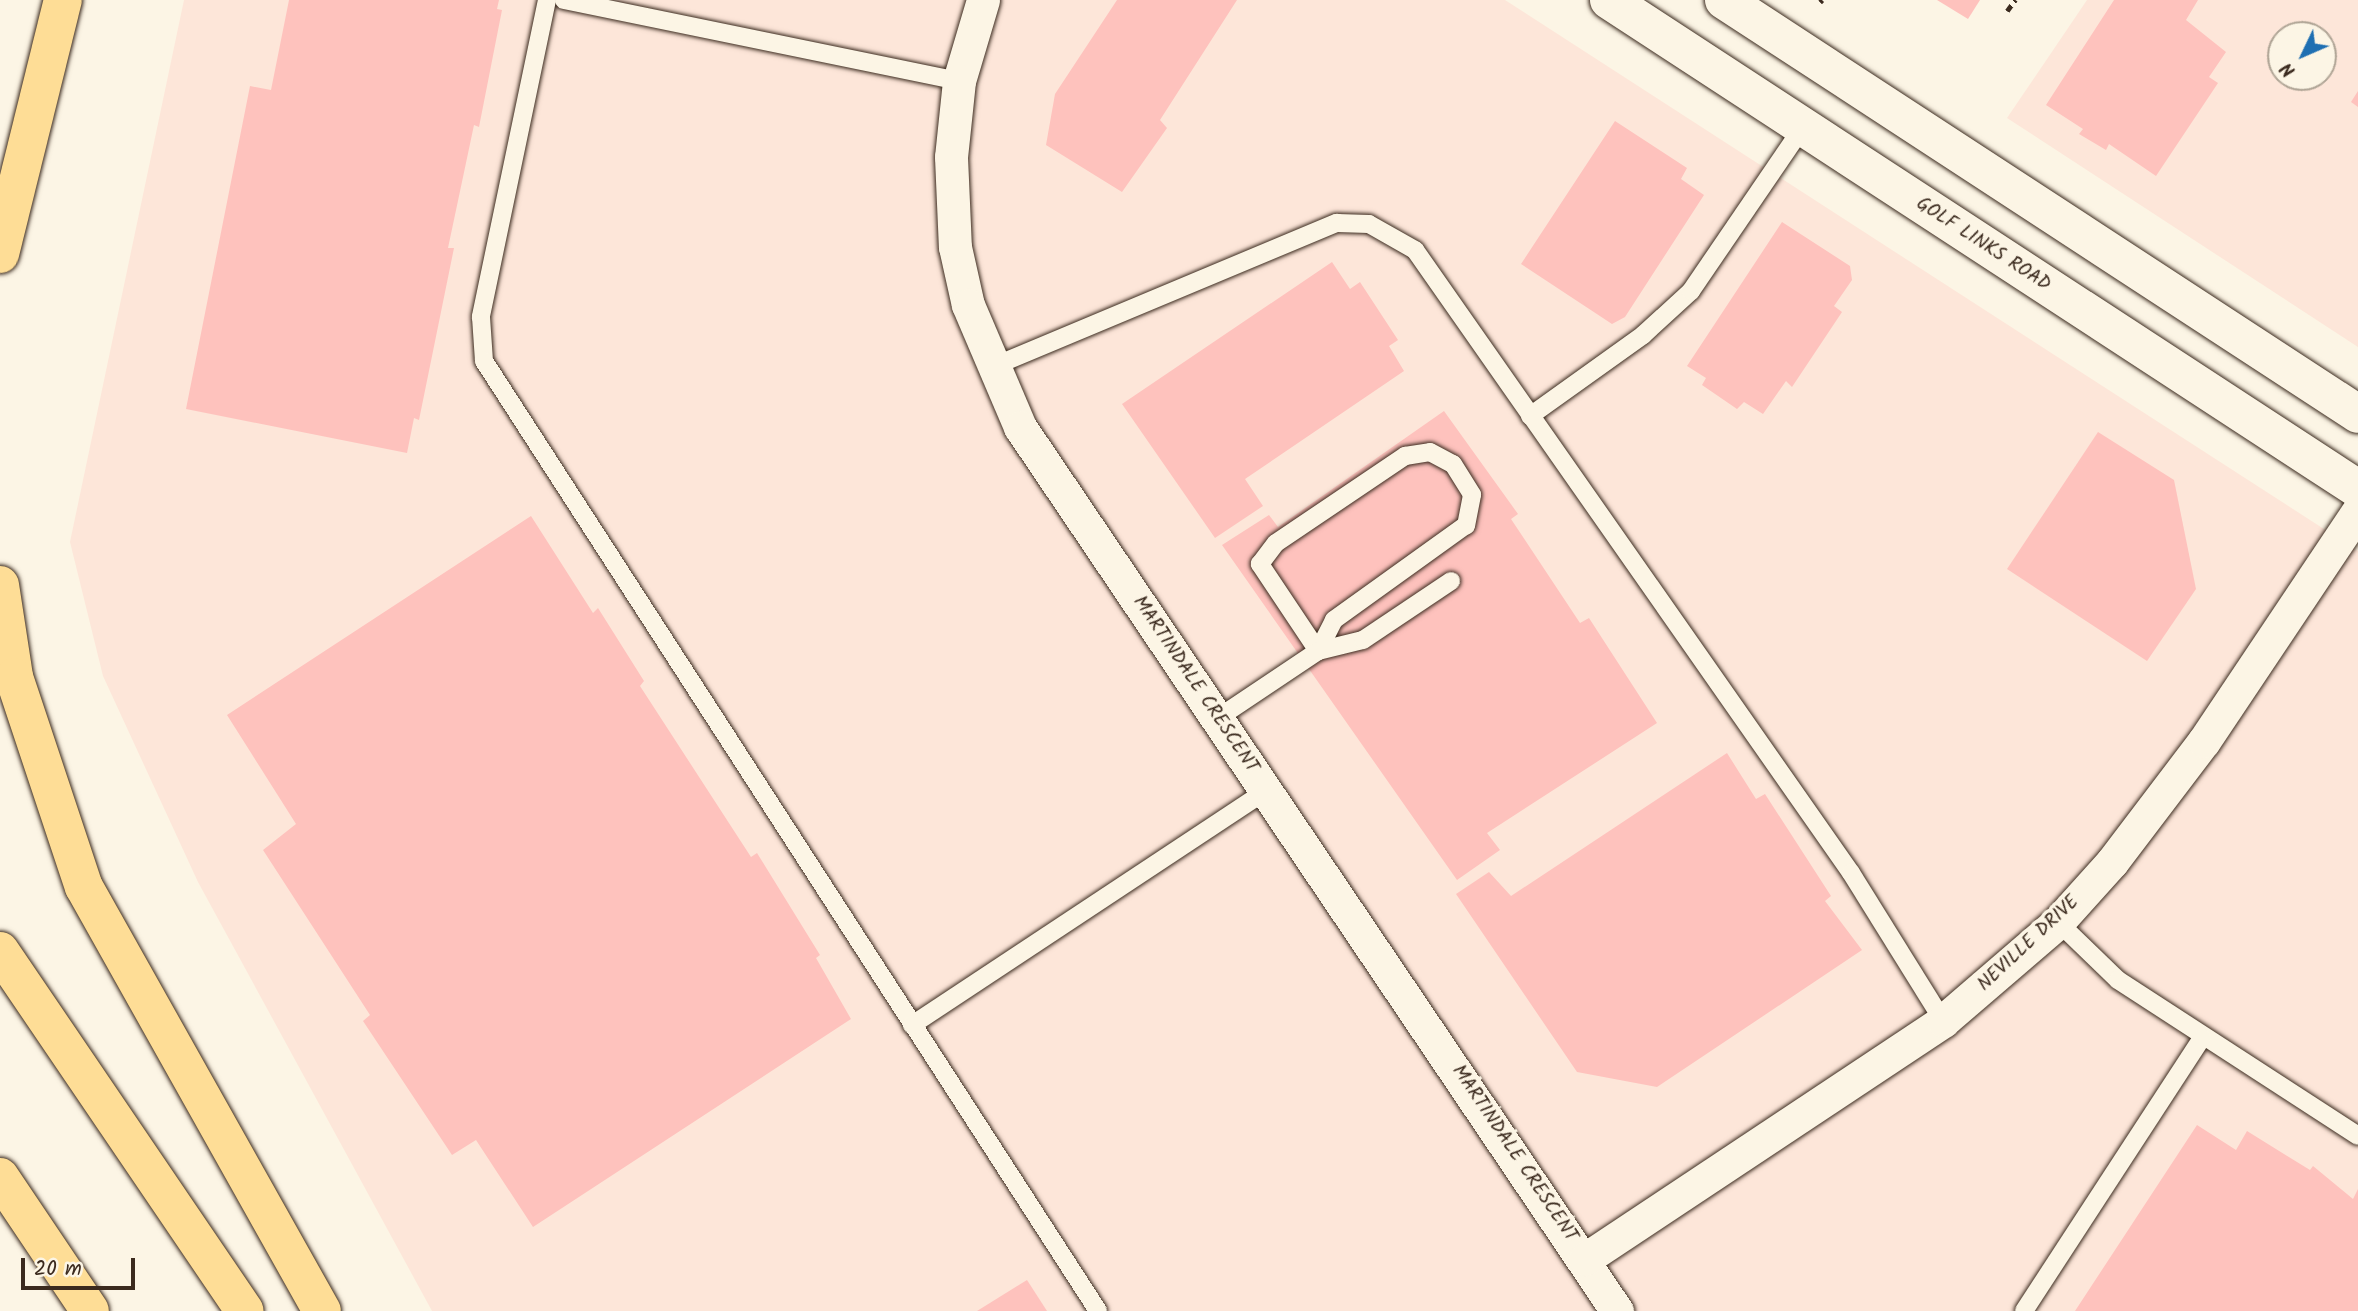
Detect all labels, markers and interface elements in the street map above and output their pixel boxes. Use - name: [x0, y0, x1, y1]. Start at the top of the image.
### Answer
- north arrow: [2267, 21, 2337, 91]
- text: N: [2273, 54, 2303, 84]
- street label: GOLF LINKS ROAD: [1911, 193, 2055, 297]
- street label: MARTINDALE CRESCENT: [1127, 592, 1263, 778]
- street label: NEVILLE DRIVE: [1974, 891, 2084, 997]
- street label: MARTINDALE CRESCENT: [1446, 1061, 1582, 1247]
- scale bar: [24, 1244, 138, 1288]
- text: 20 m: [34, 1253, 82, 1286]

